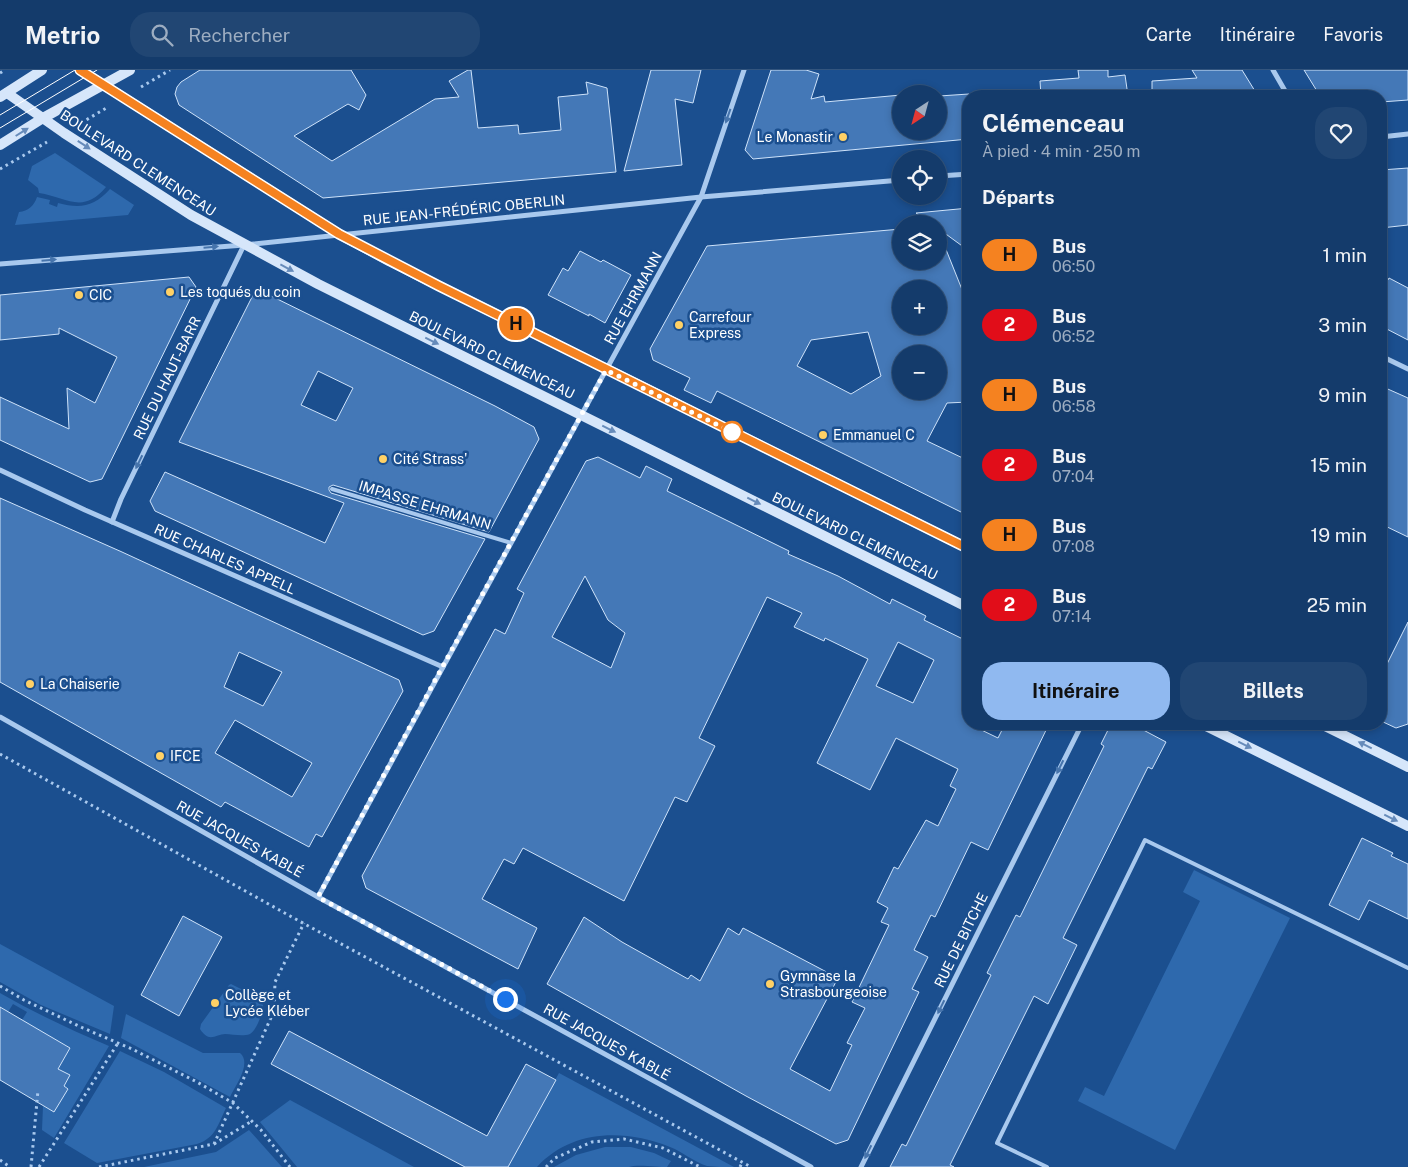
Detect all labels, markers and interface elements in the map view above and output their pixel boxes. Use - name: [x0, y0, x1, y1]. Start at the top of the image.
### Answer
- search box: [130, 12, 480, 57]
- text: Metrio: [25, 21, 100, 49]
- icon: search: [148, 21, 176, 49]
- text: Rechercher: [188, 24, 290, 46]
- text: Carte: [1146, 24, 1192, 45]
- text: Itinéraire: [1220, 24, 1295, 45]
- text: Favoris: [1323, 24, 1383, 45]
- north arrow: [892, 85, 948, 140]
- map controls: [892, 85, 947, 400]
- street label: BOULEVARD CLEMENCEAU: [57, 107, 219, 219]
- button: heart: [1315, 107, 1367, 159]
- one-way arrow: [724, 109, 732, 124]
- text: Clémenceau: [982, 109, 1125, 137]
- one-way arrow: [15, 127, 28, 136]
- place label: Le Monastir: [757, 129, 833, 145]
- marker: Le Monastir: [837, 131, 849, 143]
- one-way arrow: [77, 140, 91, 150]
- text: À pied · 4 min · 250 m: [982, 142, 1140, 161]
- button: locate: [892, 150, 947, 205]
- text: Départs: [982, 186, 1054, 208]
- street label: RUE JEAN-FRÉDÉRIC OBERLIN: [362, 190, 566, 229]
- button: layers: [892, 215, 947, 270]
- text: Bus: [1052, 235, 1086, 257]
- one-way arrow: [203, 243, 219, 251]
- text: H: [1003, 244, 1016, 265]
- text: 1 min: [1322, 244, 1367, 266]
- street label: RUE EHRMANN: [601, 249, 665, 347]
- one-way arrow: [41, 256, 57, 264]
- text: 06:50: [1052, 257, 1095, 276]
- one-way arrow: [280, 263, 294, 272]
- button: +: [892, 280, 947, 335]
- place label: Les toqués du coin: [180, 284, 301, 300]
- marker: Les toqués du coin: [164, 286, 176, 298]
- place label: CIC: [89, 287, 112, 303]
- marker: CIC: [73, 289, 85, 301]
- text: Bus: [1052, 305, 1086, 327]
- street label: BOULEVARD CLEMENCEAU: [407, 308, 577, 402]
- line badge: H: [500, 308, 532, 340]
- place label: Carrefour Express: [689, 309, 752, 341]
- text: H: [509, 313, 523, 334]
- street label: RUE DU HAUT-BARR: [130, 314, 204, 442]
- text: 2: [1004, 314, 1015, 335]
- text: 3 min: [1318, 314, 1367, 336]
- marker: Carrefour Express: [673, 319, 685, 331]
- text: 06:52: [1052, 327, 1095, 346]
- one-way arrow: [425, 337, 439, 345]
- button: −: [892, 345, 947, 400]
- text: Bus: [1052, 375, 1086, 397]
- text: H: [1003, 384, 1016, 405]
- text: 9 min: [1318, 384, 1367, 406]
- text: 06:58: [1052, 397, 1096, 416]
- unlabelled marker: [721, 421, 743, 443]
- one-way arrow: [602, 425, 616, 433]
- place label: Emmanuel C: [833, 427, 915, 443]
- marker: Emmanuel C: [817, 429, 829, 441]
- text: Bus: [1052, 445, 1086, 467]
- place label: Cité Strass': [393, 451, 468, 467]
- marker: Cité Strass': [377, 453, 389, 465]
- text: 2: [1004, 454, 1015, 475]
- text: 15 min: [1310, 454, 1367, 476]
- one-way arrow: [135, 455, 143, 469]
- text: 07:04: [1052, 467, 1095, 486]
- street label: IMPASSE EHRMANN: [357, 477, 493, 533]
- street label: BOULEVARD CLEMENCEAU: [770, 489, 940, 583]
- one-way arrow: [747, 498, 761, 506]
- text: Bus: [1052, 515, 1086, 537]
- street label: RUE CHARLES APPELL: [152, 521, 298, 597]
- text: H: [1003, 524, 1016, 545]
- text: 19 min: [1311, 524, 1367, 546]
- text: 07:08: [1052, 537, 1095, 556]
- text: Bus: [1052, 585, 1086, 607]
- text: 2: [1004, 594, 1015, 615]
- text: 25 min: [1307, 594, 1367, 616]
- text: 07:14: [1052, 607, 1091, 626]
- button: Itinéraire: [982, 662, 1170, 720]
- button: Billets: [1180, 662, 1367, 720]
- place label: La Chaiserie: [40, 676, 120, 692]
- marker: La Chaiserie: [24, 678, 36, 690]
- one-way arrow: [1238, 741, 1253, 750]
- one-way arrow: [1358, 741, 1372, 749]
- place label: IFCE: [170, 748, 201, 764]
- marker: IFCE: [154, 750, 166, 762]
- one-way arrow: [1056, 760, 1064, 775]
- street label: RUE JACQUES KABLÉ: [174, 797, 307, 881]
- one-way arrow: [1384, 814, 1398, 822]
- street label: RUE DE BITCHE: [931, 890, 991, 990]
- place label: Gymnase la Strasbourgeoise: [780, 968, 887, 1000]
- marker: Gymnase la Strasbourgeoise: [764, 978, 776, 990]
- place label: Collège et Lycée Kléber: [225, 987, 310, 1019]
- your location: [493, 987, 518, 1012]
- marker: Collège et Lycée Kléber: [209, 997, 221, 1009]
- street label: RUE JACQUES KABLÉ: [541, 1000, 674, 1084]
- one-way arrow: [937, 1000, 945, 1014]
- one-way arrow: [864, 1145, 872, 1159]

